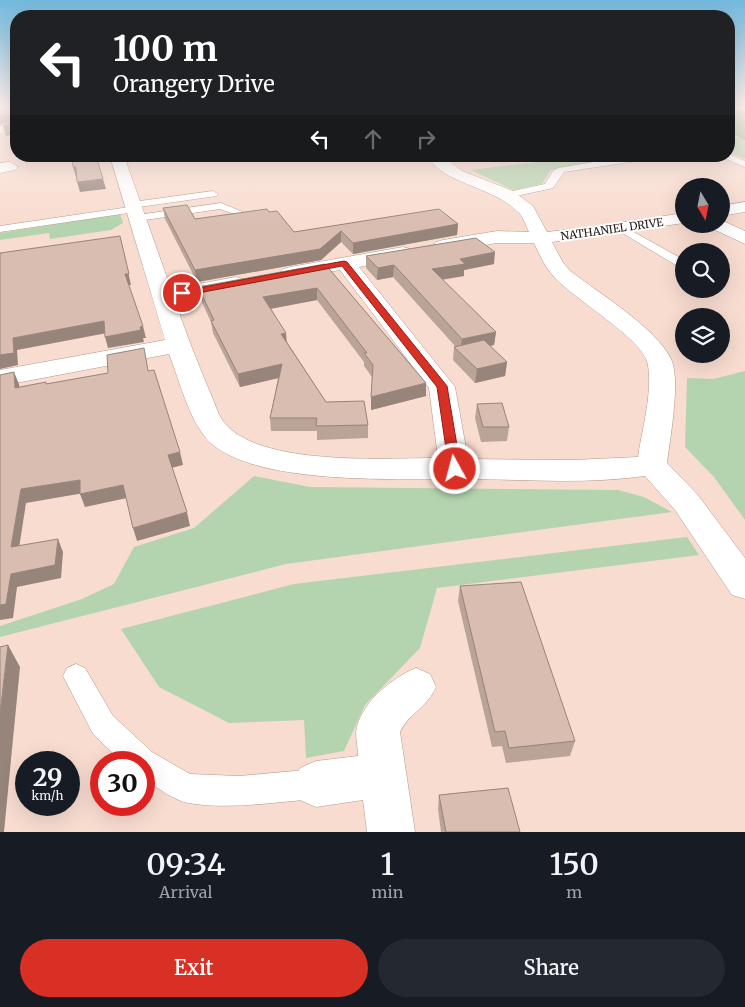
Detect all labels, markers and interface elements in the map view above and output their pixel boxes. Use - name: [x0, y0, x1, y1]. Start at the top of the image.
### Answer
- text: 100 m: [113, 27, 218, 71]
- icon: left: [30, 30, 95, 95]
- text: Orangery Drive: [113, 70, 275, 98]
- icon: left: [306, 125, 334, 153]
- icon: ahead: [359, 125, 387, 153]
- icon: right: [412, 125, 440, 153]
- north arrow: [675, 178, 730, 232]
- map controls: [675, 178, 730, 363]
- street label: NATHANIEL DRIVE: [560, 215, 664, 243]
- button: search: [675, 243, 730, 298]
- pin: [161, 272, 203, 314]
- icon: arrive: [168, 279, 196, 307]
- button: layers: [675, 308, 730, 363]
- position arrow: [428, 442, 480, 494]
- speed limit sign: 30: [90, 751, 155, 816]
- text: 29: [33, 761, 62, 793]
- text: km/h: [32, 788, 63, 803]
- text: 09:34: [146, 845, 225, 883]
- text: 1: [381, 845, 394, 883]
- text: 150: [549, 845, 599, 883]
- text: Arrival: [159, 882, 213, 902]
- text: min: [372, 882, 403, 902]
- text: m: [566, 882, 582, 902]
- button: Exit: [20, 939, 368, 997]
- button: Share: [378, 939, 725, 997]

